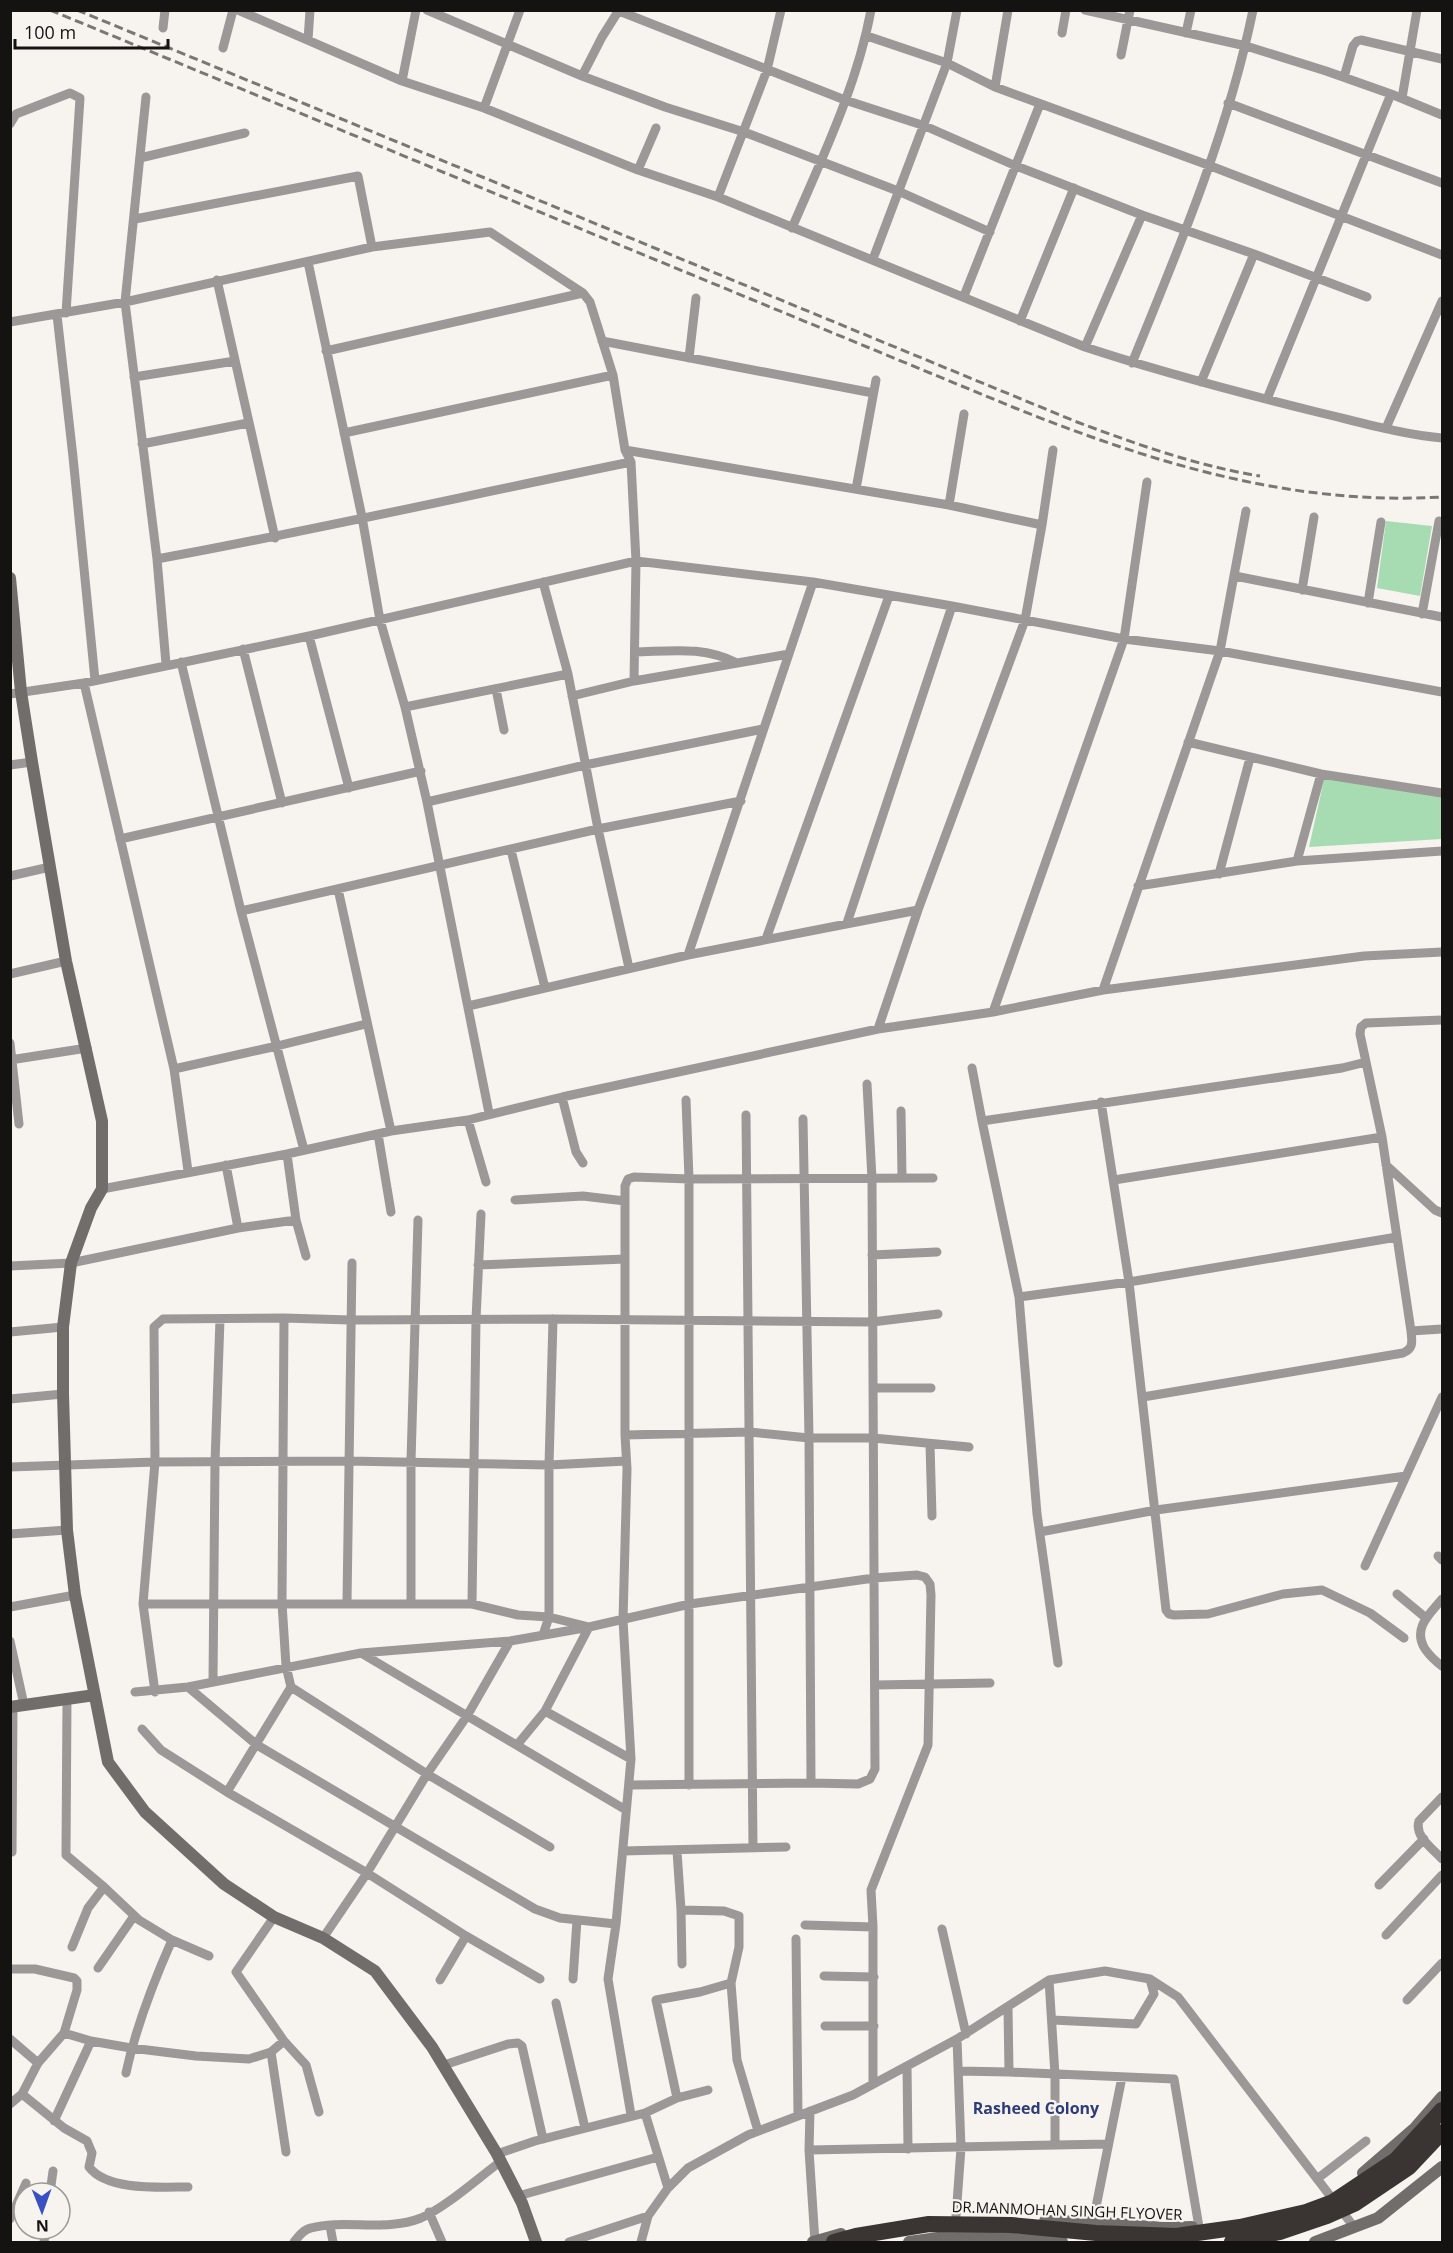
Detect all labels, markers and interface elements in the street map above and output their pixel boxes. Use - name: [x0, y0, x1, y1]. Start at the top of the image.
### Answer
- scale bar: [15, 12, 168, 50]
- text: 100 m: [24, 20, 76, 44]
- district label: Rasheed Colony: [973, 2097, 1100, 2119]
- north arrow: [12, 2181, 72, 2241]
- street label: DR.MANMOHAN SINGH FLYOVER: [951, 2196, 1184, 2224]
- text: N: [36, 2215, 49, 2237]

